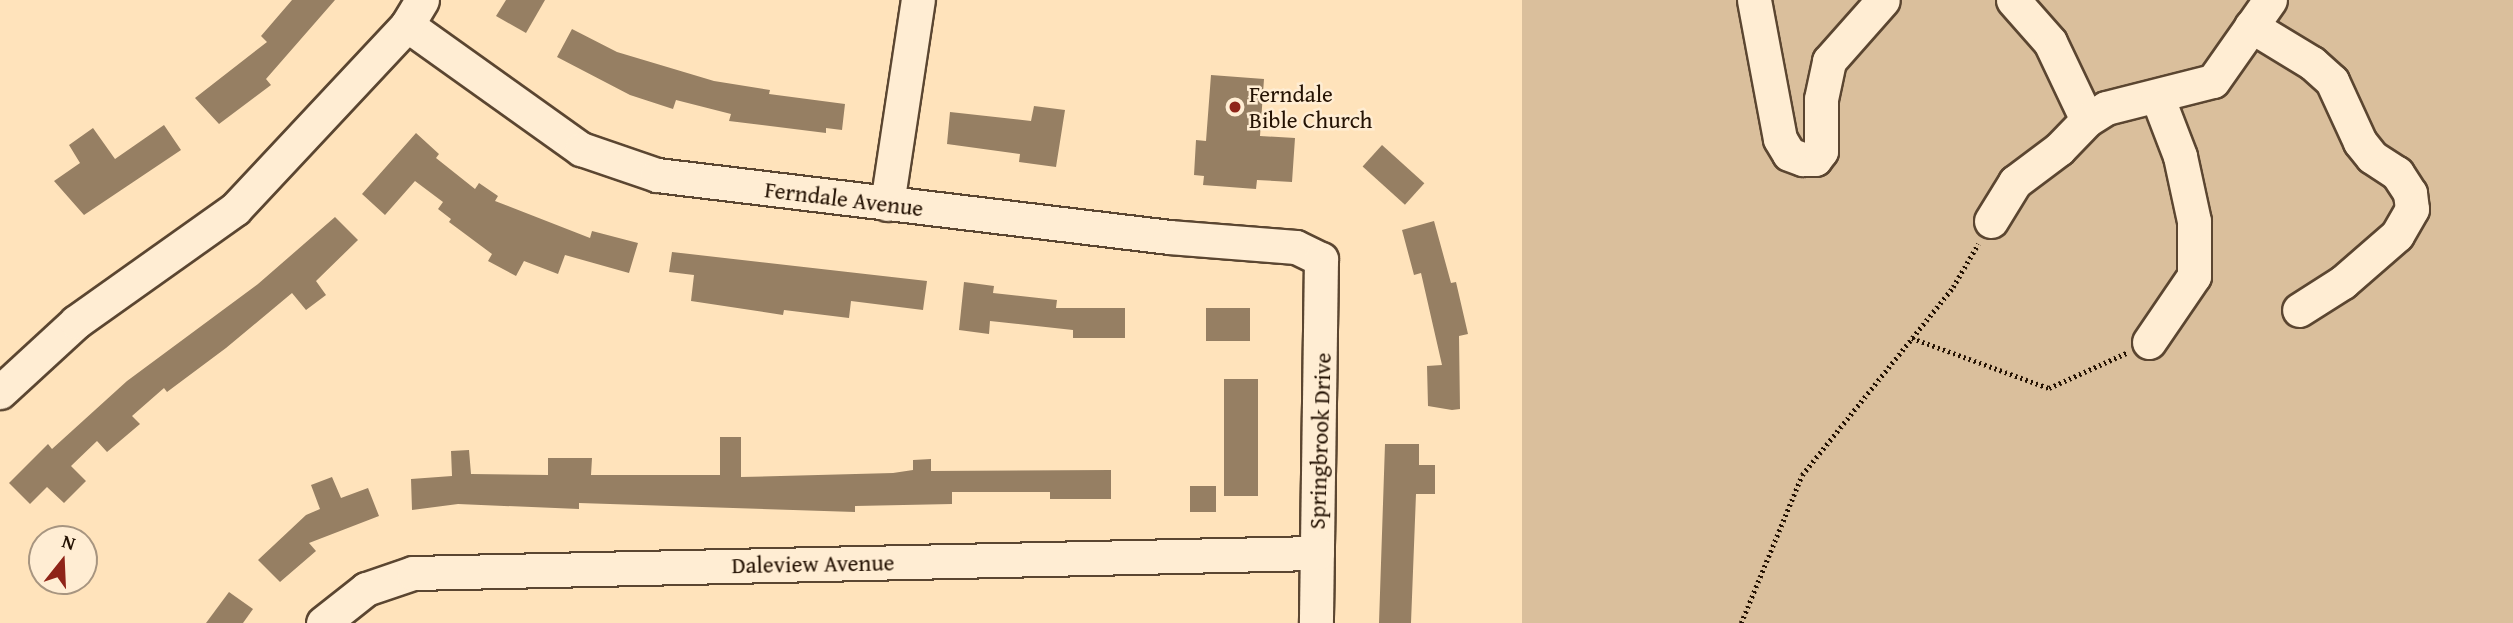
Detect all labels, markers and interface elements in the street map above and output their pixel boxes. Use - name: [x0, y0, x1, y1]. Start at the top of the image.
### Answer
- place label: Ferndale Bible Church: [1249, 80, 1372, 134]
- marker: Ferndale Bible Church: [1227, 99, 1243, 115]
- street label: Ferndale Avenue: [763, 176, 925, 222]
- street label: Springbrook Drive: [1303, 352, 1337, 530]
- north arrow: [28, 525, 98, 595]
- text: N: [58, 527, 79, 557]
- street label: Daleview Avenue: [731, 549, 895, 579]

